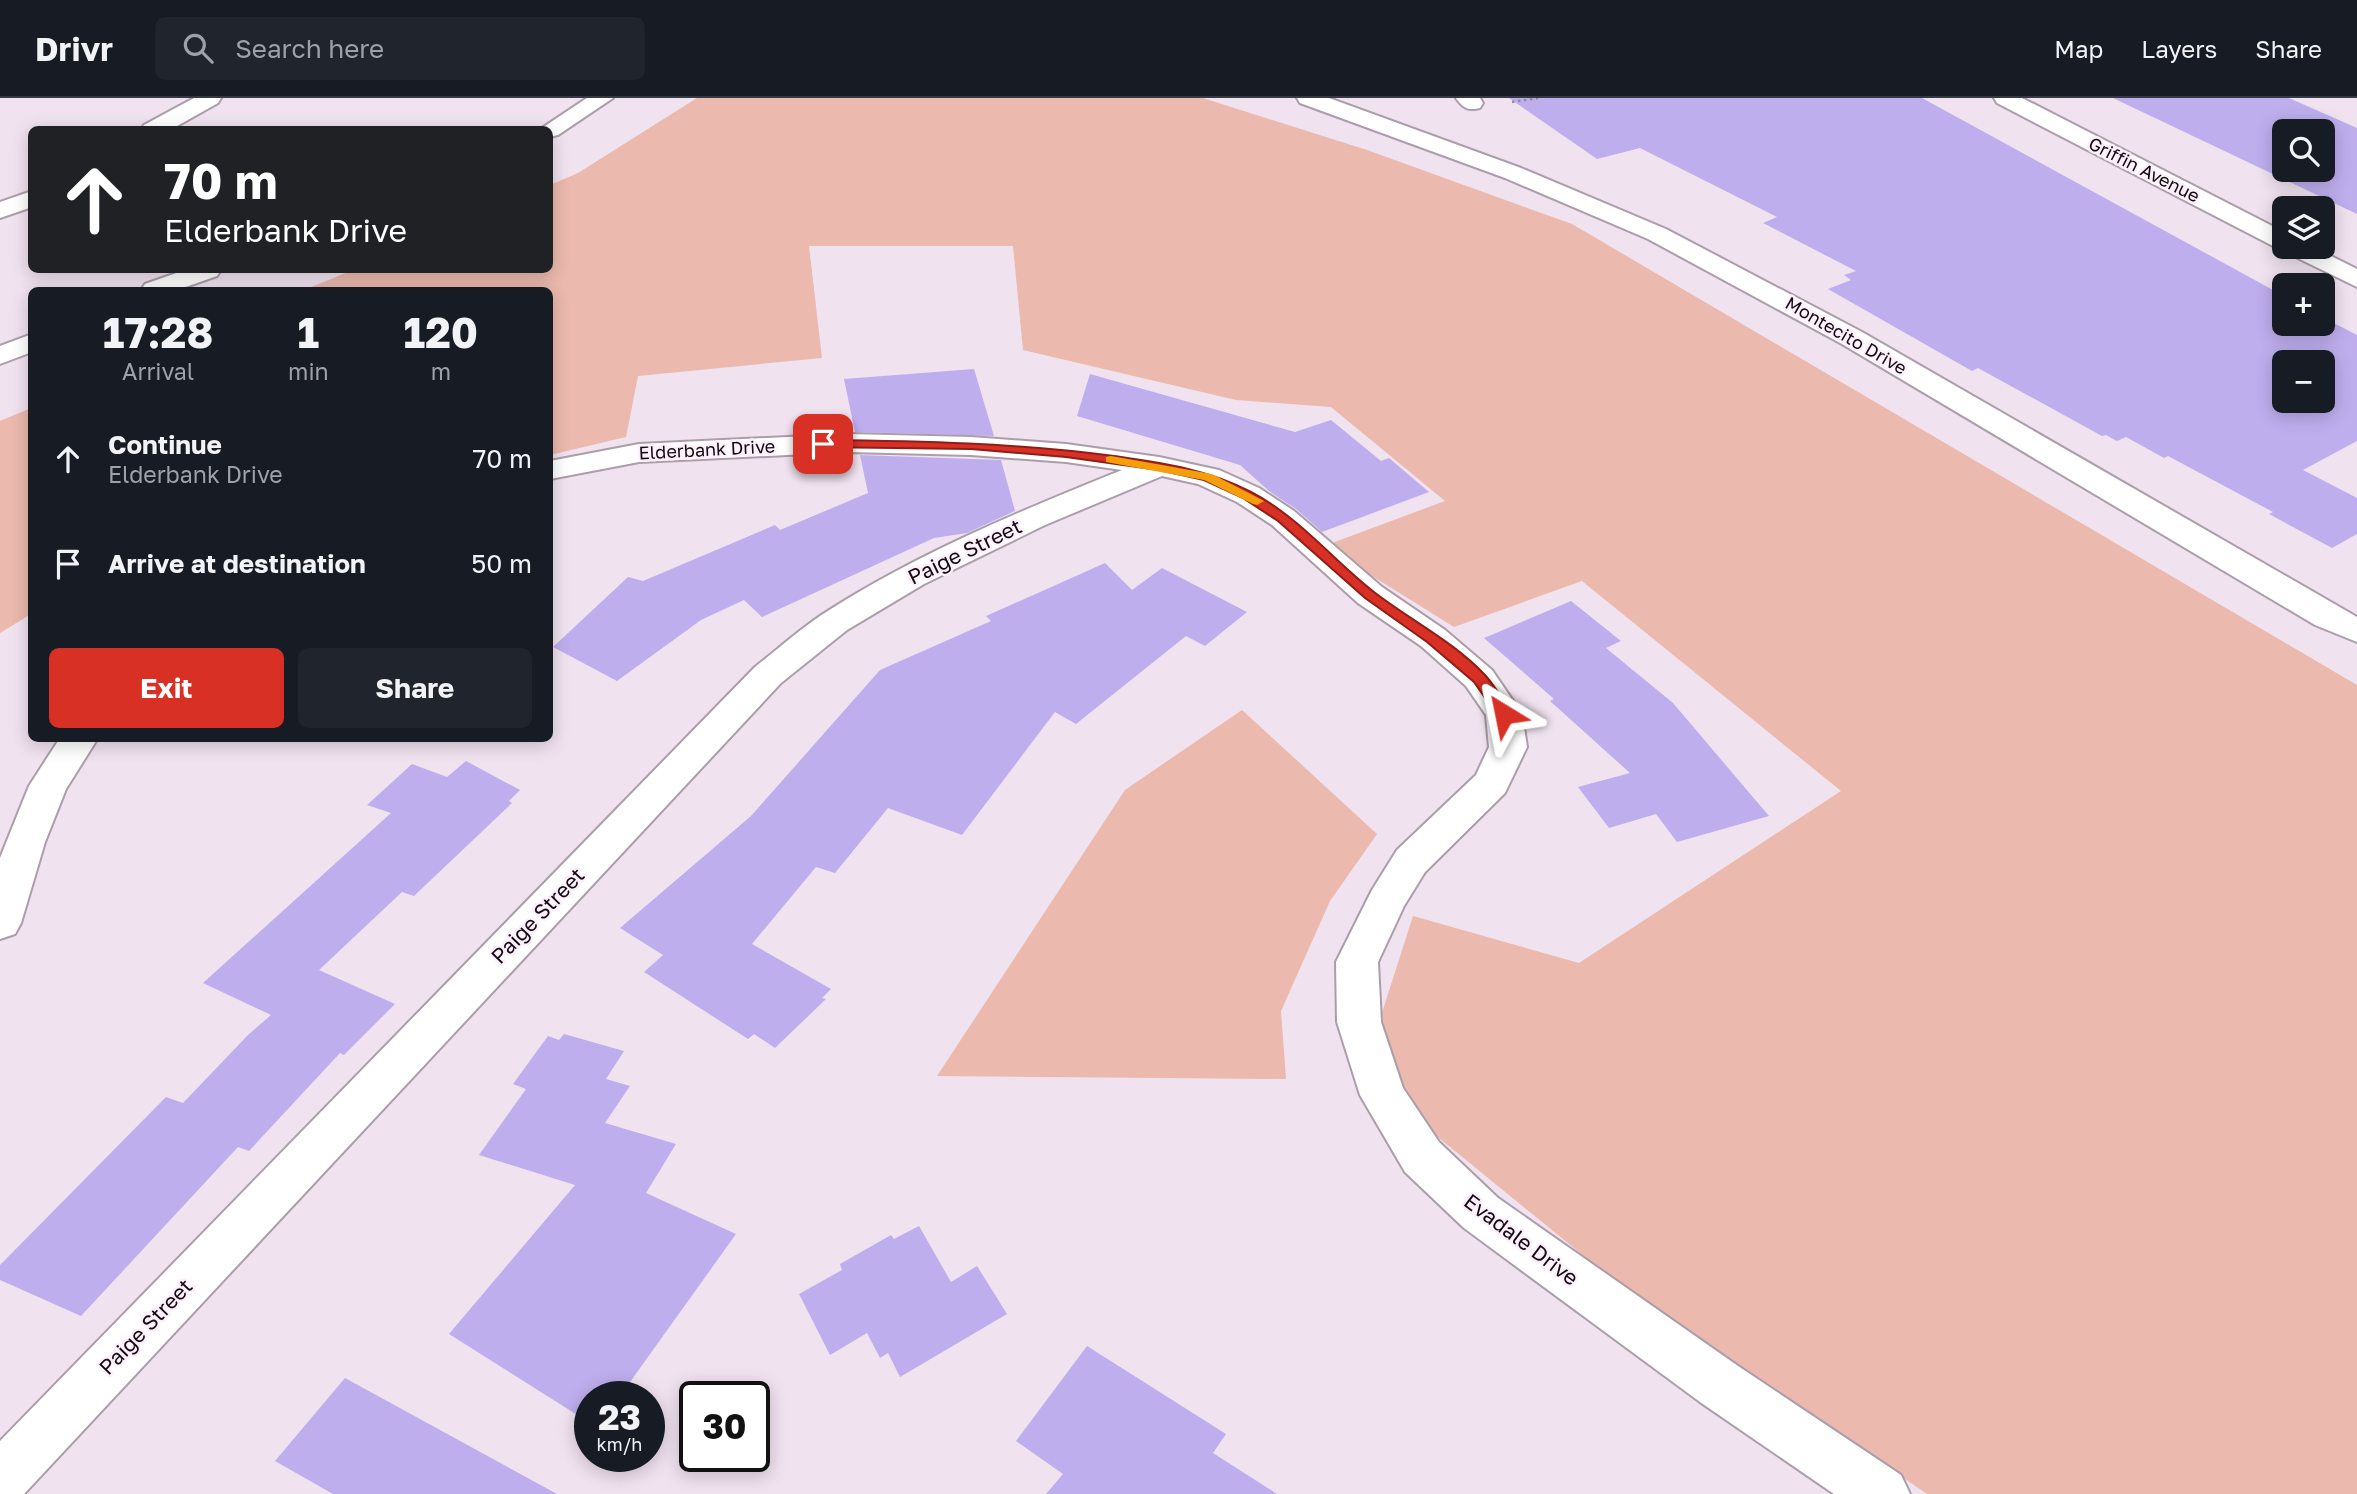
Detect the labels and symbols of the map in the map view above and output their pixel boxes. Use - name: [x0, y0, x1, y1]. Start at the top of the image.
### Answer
- street label: Griffin Avenue: [2085, 132, 2204, 207]
- street label: Montecito Drive: [1782, 291, 1911, 379]
- pin: [793, 414, 853, 474]
- street label: Elderbank Drive: [638, 434, 776, 464]
- street label: Paige Street: [903, 512, 1026, 590]
- position arrow: [1467, 677, 1541, 751]
- street label: Paige Street: [485, 862, 590, 969]
- street label: Evadale Drive: [1459, 1188, 1584, 1291]
- street label: Paige Street: [93, 1273, 198, 1380]
- speed limit sign: 30: [679, 1381, 770, 1472]

